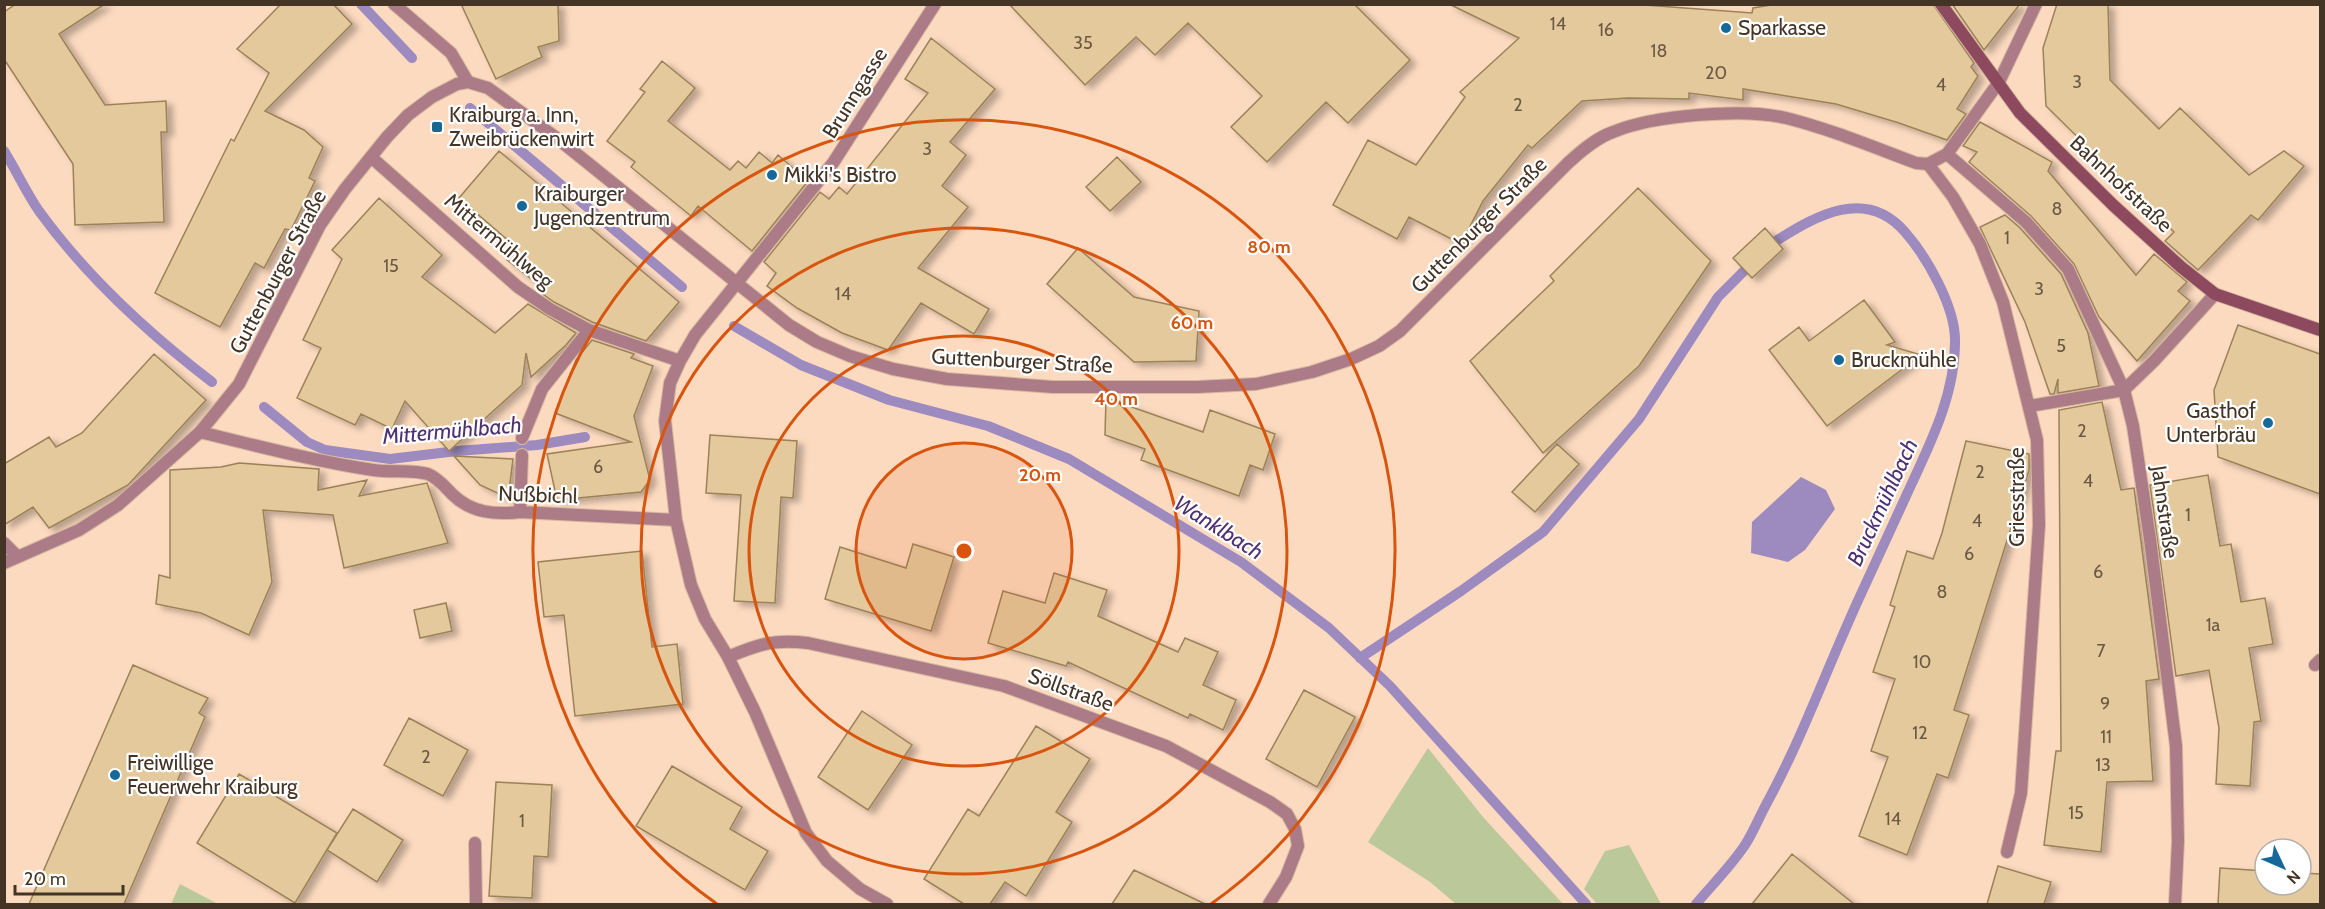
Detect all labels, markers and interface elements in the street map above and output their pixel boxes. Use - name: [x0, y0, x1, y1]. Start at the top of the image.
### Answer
- house number: 14: [1550, 13, 1566, 35]
- place label: Sparkasse: [1738, 15, 1826, 40]
- house number: 16: [1598, 19, 1614, 41]
- marker: Sparkasse: [1719, 21, 1733, 35]
- house number: 35: [1073, 32, 1093, 54]
- house number: 18: [1651, 40, 1667, 62]
- street label: Brunngasse: [817, 43, 892, 143]
- house number: 20: [1705, 62, 1727, 84]
- house number: 3: [2072, 71, 2082, 93]
- house number: 4: [1936, 74, 1946, 96]
- house number: 2: [1513, 94, 1523, 116]
- place label: Kraiburg a. Inn, Zweibrückenwirt: [449, 102, 594, 151]
- marker: Kraiburg a. Inn, Zweibrückenwirt: [430, 120, 444, 134]
- street label: Bahnhofstraße: [2065, 130, 2178, 237]
- house number: 3: [922, 138, 932, 160]
- street label: Guttenburger Straße: [1406, 151, 1552, 298]
- place label: Mikki's Bistro: [784, 162, 897, 187]
- marker: Mikki's Bistro: [765, 168, 779, 182]
- place label: Kraiburger Jugendzentrum: [533, 181, 670, 230]
- street label: Guttenburger Straße: [224, 185, 331, 358]
- street label: Mittermühlweg: [440, 188, 559, 294]
- house number: 8: [2052, 198, 2062, 220]
- marker: Kraiburger Jugendzentrum: [515, 199, 529, 213]
- house number: 1: [2004, 227, 2010, 249]
- text: 80 m: [1247, 236, 1291, 258]
- house number: 15: [383, 255, 399, 277]
- house number: 3: [2034, 278, 2044, 300]
- house number: 14: [835, 283, 851, 305]
- text: 60 m: [1171, 312, 1213, 334]
- house number: 5: [2056, 335, 2066, 357]
- street label: Guttenburger Straße: [931, 343, 1114, 378]
- place label: Bruckmühle: [1851, 347, 1957, 372]
- marker: Bruckmühle: [1832, 353, 1846, 367]
- text: 40 m: [1094, 388, 1138, 410]
- place label: Gasthof Unterbräu: [2166, 398, 2256, 447]
- water label: Mittermühlbach: [380, 411, 523, 450]
- marker: Gasthof Unterbräu: [2261, 416, 2275, 430]
- house number: 2: [2077, 420, 2087, 442]
- water label: Bruckmühlbach: [1841, 434, 1924, 570]
- street label: Griesstraße: [2004, 447, 2029, 547]
- house number: 6: [593, 456, 603, 478]
- house number: 2: [1975, 461, 1985, 483]
- street label: Jahnstraße: [2146, 463, 2184, 560]
- text: 20 m: [1019, 464, 1061, 486]
- house number: 4: [2083, 470, 2093, 492]
- street label: Nußbichl: [498, 481, 578, 508]
- water label: Wanklbach: [1169, 489, 1268, 565]
- house number: 1: [2185, 504, 2191, 526]
- house number: 4: [1972, 510, 1982, 532]
- centre of rings: [954, 541, 974, 561]
- house number: 6: [1964, 543, 1974, 565]
- house number: 6: [2093, 561, 2103, 583]
- house number: 8: [1937, 581, 1947, 603]
- house number: 1a: [2206, 614, 2221, 636]
- house number: 7: [2096, 640, 2106, 662]
- house number: 10: [1913, 651, 1931, 673]
- street label: Söllstraße: [1025, 663, 1117, 717]
- house number: 9: [2100, 693, 2110, 715]
- house number: 12: [1912, 722, 1928, 744]
- house number: 11: [2100, 726, 2112, 748]
- house number: 2: [421, 746, 431, 768]
- place label: Freiwillige Feuerwehr Kraiburg: [127, 750, 298, 799]
- house number: 13: [2095, 754, 2111, 776]
- marker: Freiwillige Feuerwehr Kraiburg: [108, 768, 122, 782]
- house number: 15: [2068, 802, 2084, 824]
- house number: 14: [1885, 808, 1901, 830]
- house number: 1: [519, 810, 525, 832]
- north arrow: [2253, 837, 2313, 897]
- scale bar: [15, 858, 123, 896]
- text: N: [2283, 866, 2304, 888]
- text: 20 m: [24, 868, 66, 890]

